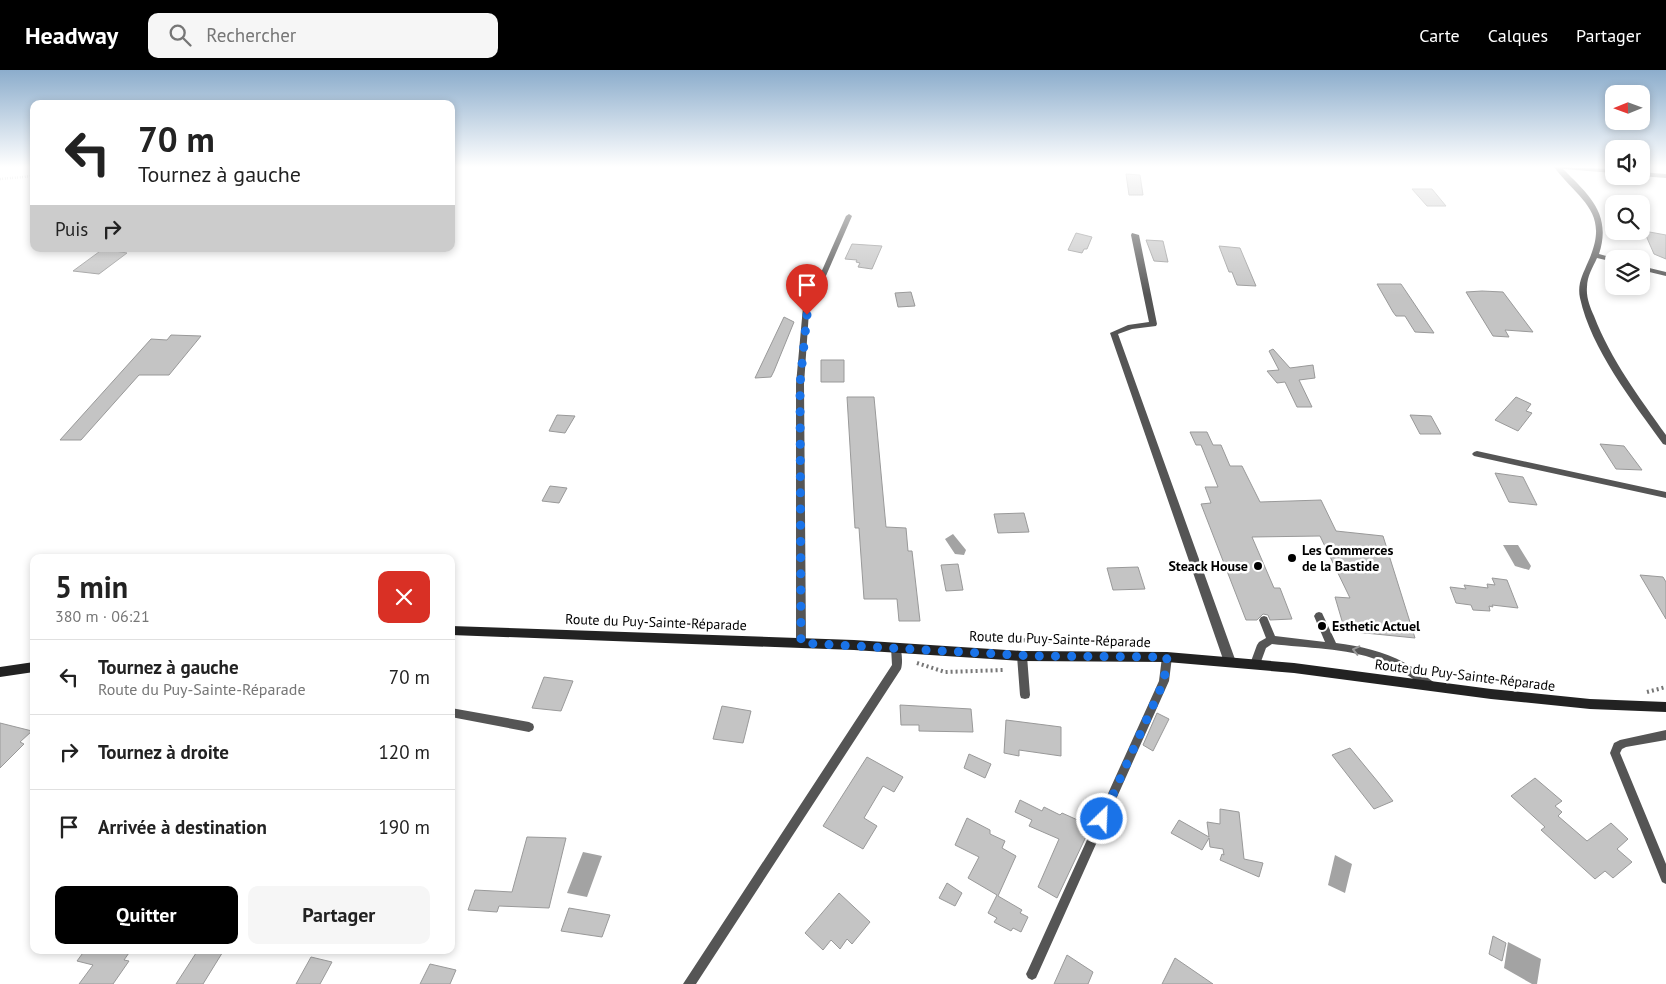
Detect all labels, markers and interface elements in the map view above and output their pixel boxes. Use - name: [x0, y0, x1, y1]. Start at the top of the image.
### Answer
- search box: [148, 13, 498, 58]
- text: Headway: [25, 20, 118, 51]
- icon: search: [166, 21, 194, 49]
- text: Rechercher: [206, 23, 296, 47]
- text: Carte: [1419, 24, 1460, 47]
- text: Calques: [1488, 24, 1548, 47]
- text: Partager: [1576, 24, 1641, 47]
- north arrow: [1605, 85, 1650, 130]
- map controls: [1605, 85, 1650, 295]
- text: 70 m: [138, 116, 215, 162]
- icon: left: [55, 120, 120, 185]
- button: sound: [1605, 140, 1650, 185]
- text: Tournez à gauche: [138, 160, 301, 188]
- button: search: [1605, 195, 1650, 240]
- icon: right: [98, 215, 126, 243]
- text: Puis: [55, 217, 88, 241]
- button: layers: [1605, 250, 1650, 295]
- pin: [786, 264, 828, 315]
- icon: arrive: [793, 271, 821, 299]
- place label: Les Commerces de la Bastide: [1302, 541, 1393, 575]
- marker: Les Commerces de la Bastide: [1286, 552, 1298, 564]
- place label: Steack House: [1168, 557, 1248, 575]
- marker: Steack House: [1252, 560, 1264, 572]
- text: 5 min: [55, 567, 128, 606]
- button: close: [378, 571, 430, 623]
- text: 380 m · 06:21: [55, 606, 150, 626]
- street label: Route du Puy-Sainte-Réparade: [565, 610, 747, 634]
- place label: Esthetic Actuel: [1332, 617, 1421, 635]
- marker: Esthetic Actuel: [1316, 620, 1328, 632]
- street label: Route du Puy-Sainte-Réparade: [969, 627, 1151, 651]
- one-way arrow: [1352, 645, 1361, 656]
- text: Tournez à gauche: [98, 655, 239, 679]
- street label: Route du Puy-Sainte-Réparade: [1374, 655, 1556, 695]
- icon: left: [55, 663, 83, 691]
- text: 70 m: [389, 665, 430, 689]
- text: Route du Puy-Sainte-Réparade: [98, 679, 306, 699]
- icon: right: [55, 738, 83, 766]
- text: Tournez à droite: [98, 740, 229, 764]
- text: 120 m: [378, 740, 430, 764]
- position arrow: [1075, 792, 1127, 844]
- icon: arrive: [55, 813, 83, 841]
- text: Arrivée à destination: [98, 815, 267, 839]
- text: 190 m: [378, 815, 430, 839]
- button: Quitter: [55, 886, 238, 944]
- button: Partager: [248, 886, 430, 944]

